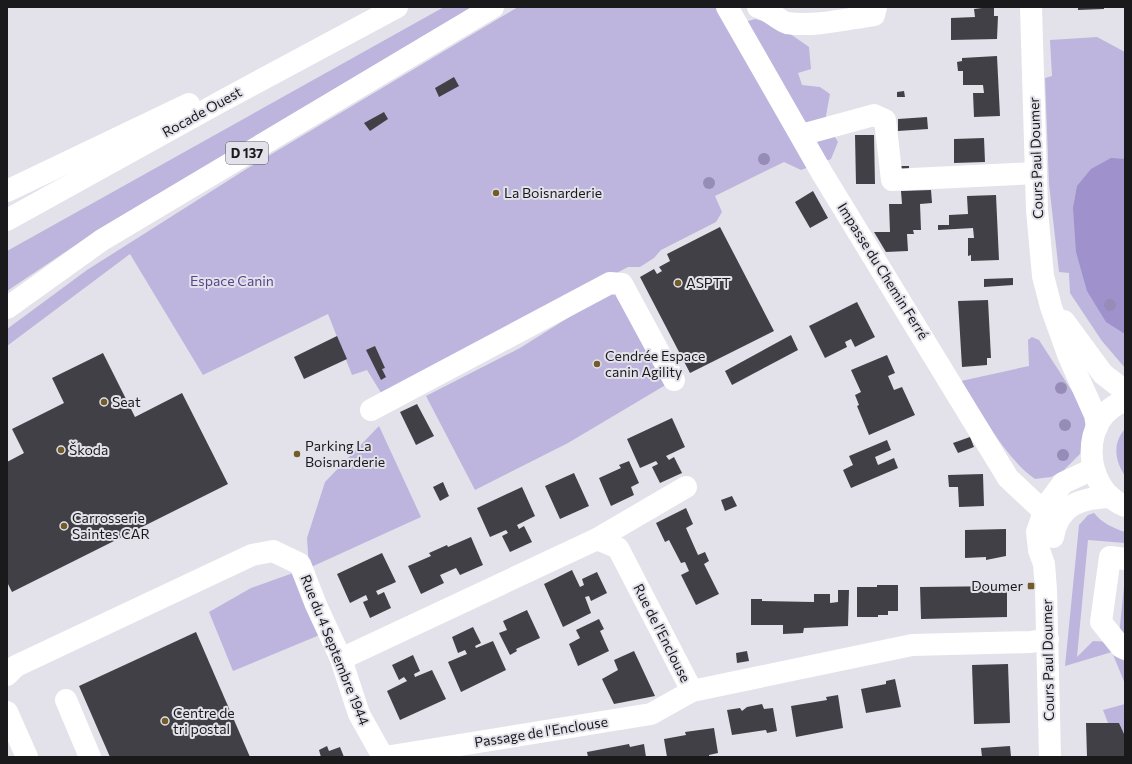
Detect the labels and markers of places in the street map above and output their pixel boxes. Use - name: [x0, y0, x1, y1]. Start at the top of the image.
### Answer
- place label: La Boisnarderie: [504, 184, 602, 201]
- marker: La Boisnarderie: [491, 188, 501, 198]
- place label: ASPTT: [686, 274, 731, 291]
- marker: ASPTT: [673, 278, 683, 288]
- place label: Cendrée Espace canin Agility: [605, 347, 705, 380]
- marker: Cendrée Espace canin Agility: [592, 359, 602, 369]
- place label: Seat: [112, 393, 141, 410]
- marker: Seat: [99, 397, 109, 407]
- place label: Parking La Boisnarderie: [305, 437, 385, 470]
- place label: Škoda: [69, 441, 108, 458]
- marker: Škoda: [56, 445, 66, 455]
- marker: Parking La Boisnarderie: [292, 449, 302, 459]
- place label: Carrosserie Saintes CAR: [72, 509, 150, 542]
- marker: Carrosserie Saintes CAR: [59, 521, 69, 531]
- place label: Doumer: [971, 577, 1023, 594]
- marker: Doumer: [1026, 581, 1036, 591]
- place label: Centre de tri postal: [173, 704, 235, 737]
- marker: Centre de tri postal: [160, 716, 170, 726]

